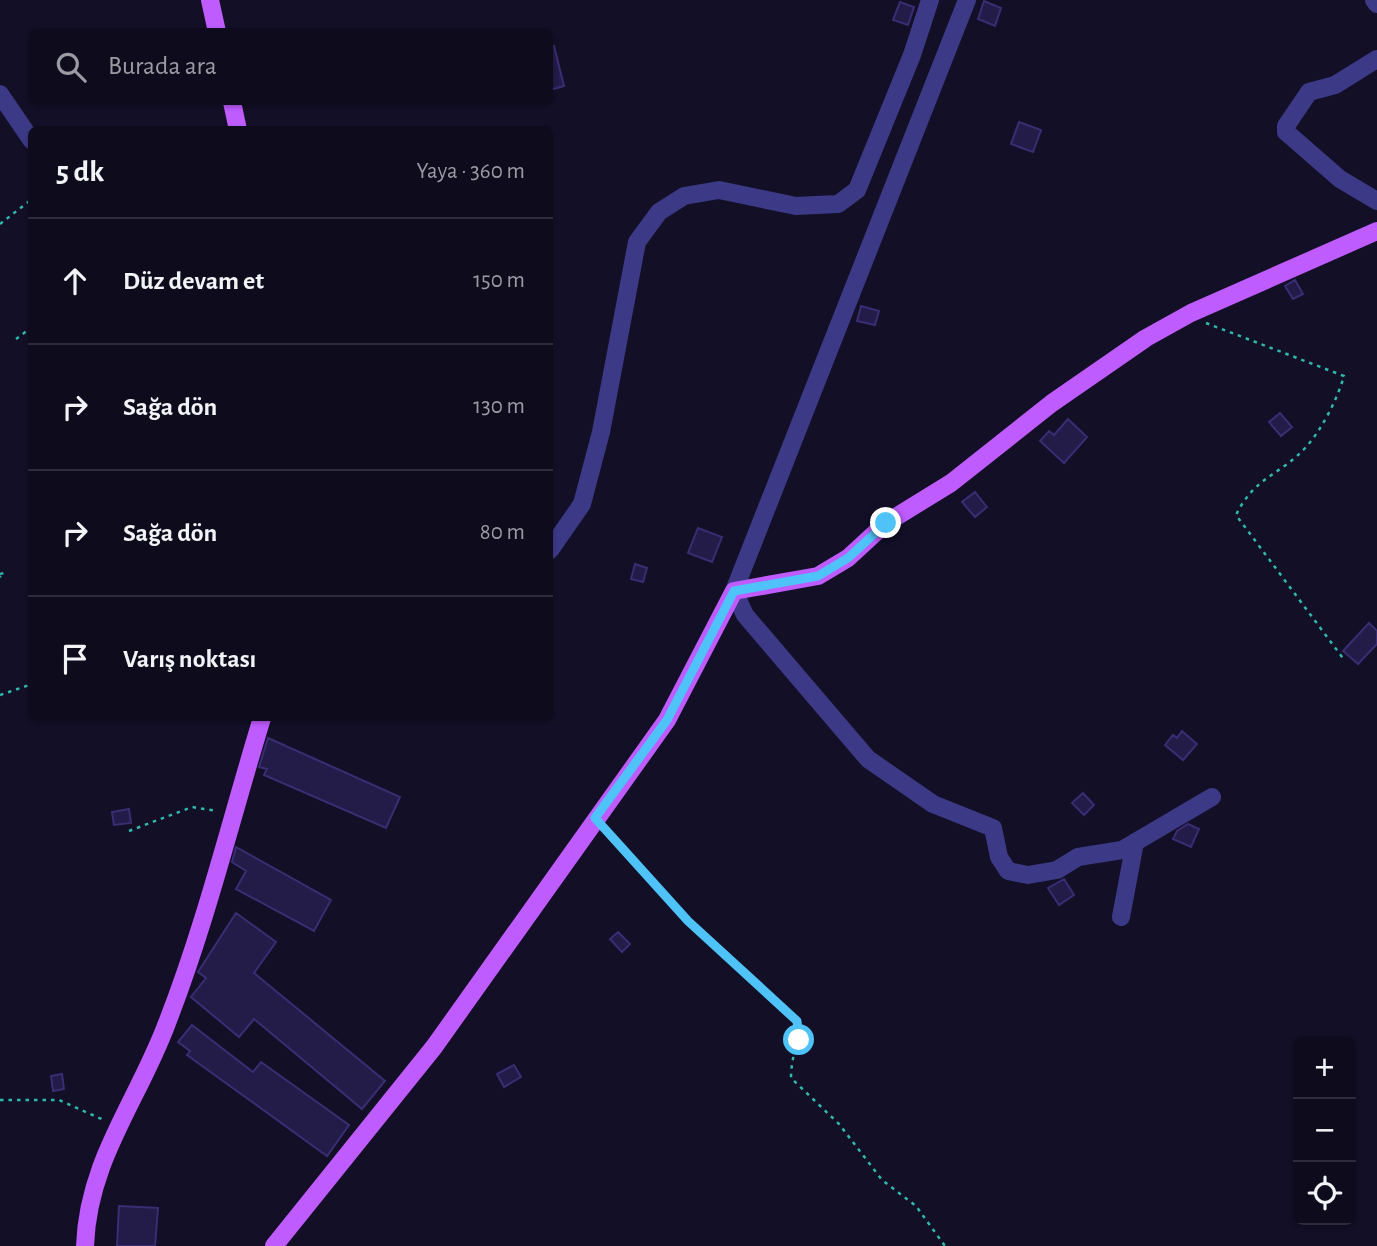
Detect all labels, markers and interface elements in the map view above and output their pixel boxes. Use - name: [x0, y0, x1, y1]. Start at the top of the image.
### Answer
- search box: [28, 28, 553, 105]
- icon: search: [52, 48, 90, 86]
- text: Burada ara: [108, 53, 217, 79]
- text: 5 dk: [56, 157, 104, 187]
- text: Yaya · 360 m: [416, 160, 525, 183]
- icon: ahead: [56, 262, 94, 300]
- text: Düz devam et: [123, 268, 264, 294]
- text: 150 m: [473, 269, 525, 292]
- icon: right: [56, 388, 94, 426]
- text: Sağa dön: [123, 394, 217, 420]
- text: 130 m: [473, 395, 525, 418]
- route end: [870, 507, 901, 538]
- icon: right: [56, 514, 94, 552]
- text: Sağa dön: [123, 520, 217, 546]
- text: 80 m: [480, 521, 525, 544]
- icon: arrive: [56, 640, 94, 678]
- text: Varış noktası: [123, 646, 256, 672]
- route start: [783, 1024, 814, 1055]
- map controls: [1293, 1036, 1356, 1225]
- button: +: [1293, 1036, 1356, 1099]
- button: −: [1293, 1099, 1356, 1162]
- button: locate: [1293, 1162, 1356, 1225]

